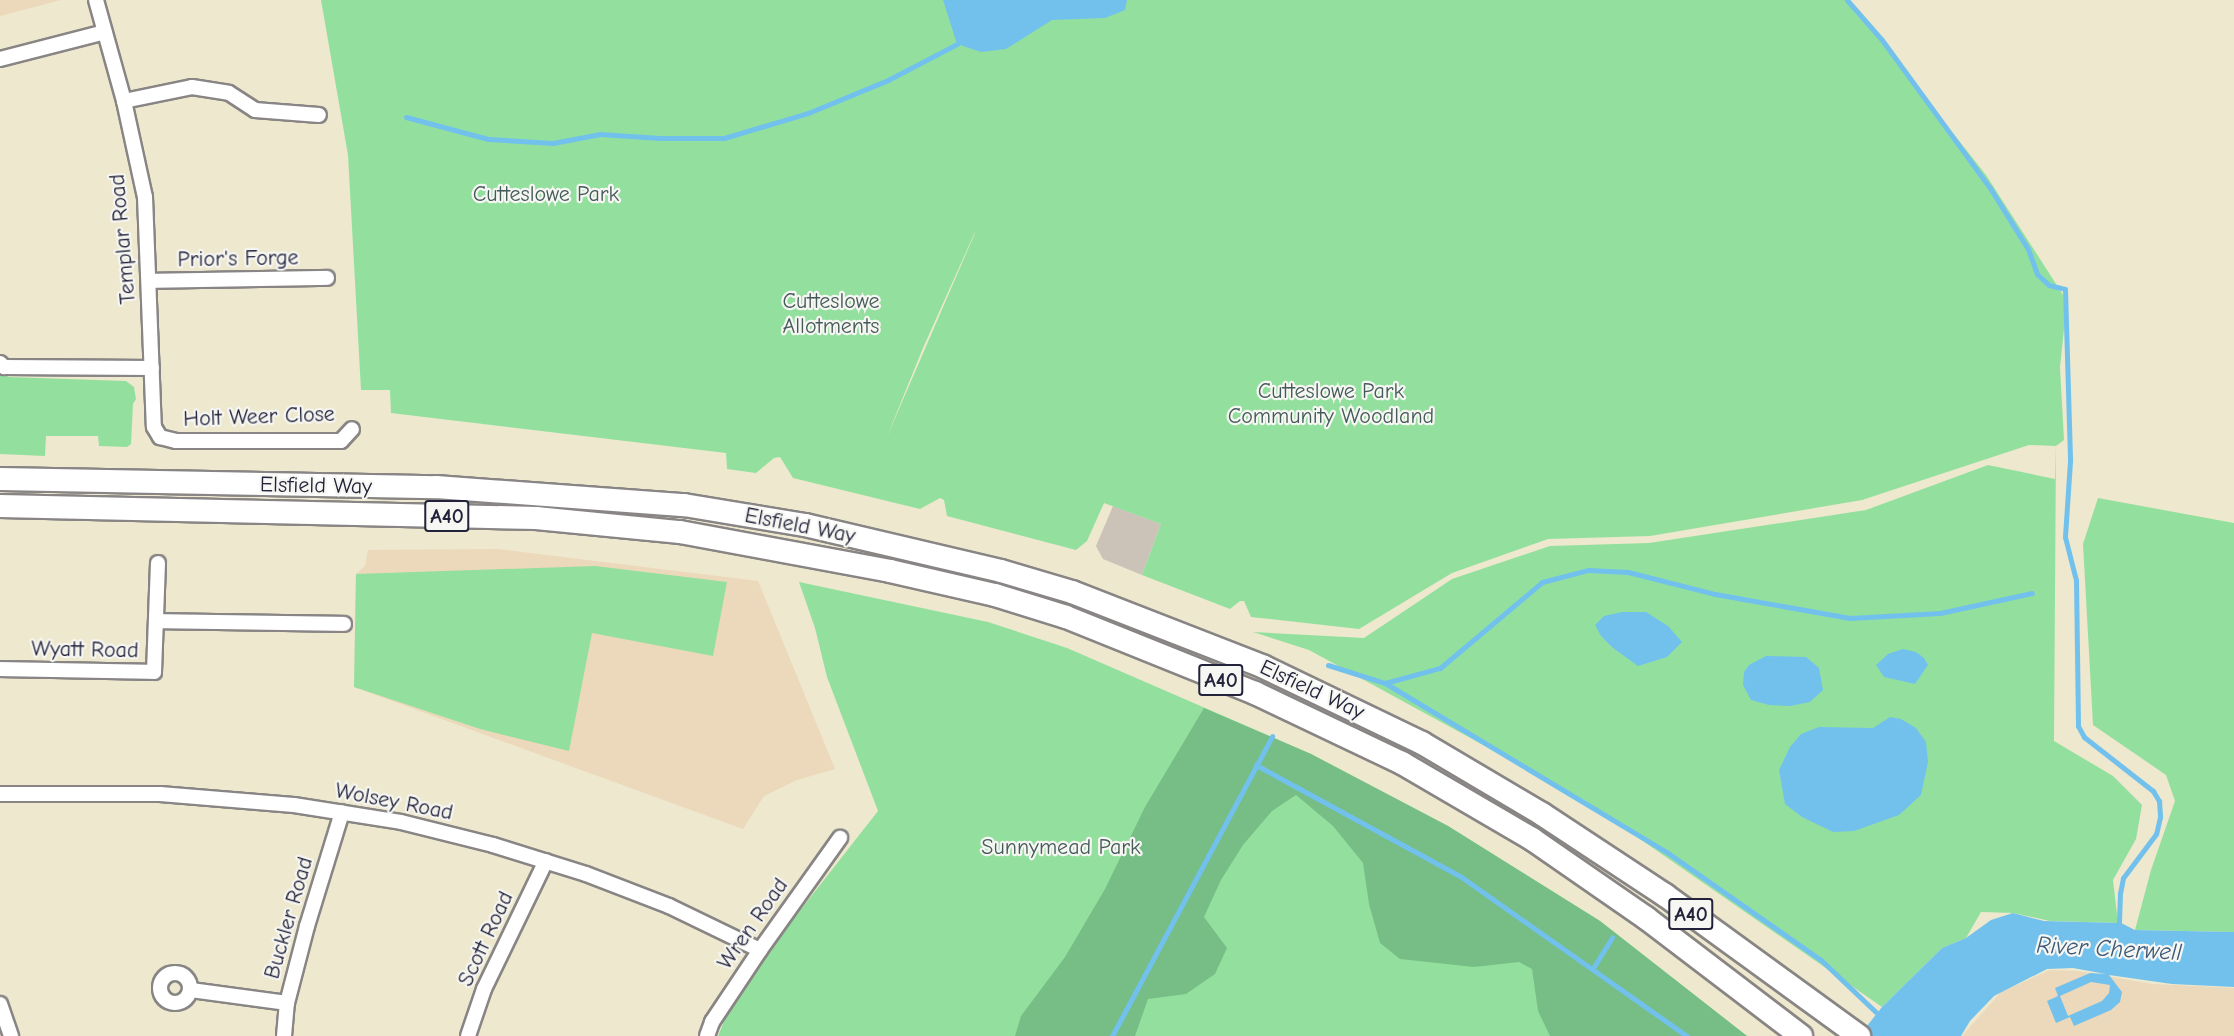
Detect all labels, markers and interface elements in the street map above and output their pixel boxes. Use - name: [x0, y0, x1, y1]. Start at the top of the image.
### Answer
- street label: Templar Road: [104, 173, 142, 305]
- park label: Cutteslowe Park: [473, 182, 619, 208]
- street label: Prior's Forge: [177, 245, 299, 273]
- park label: Cutteslowe Allotments: [783, 288, 879, 340]
- park label: Cutteslowe Park Community Woodland: [1228, 378, 1434, 430]
- street label: Holt Weer Close: [183, 401, 335, 433]
- street label: Elsfield Way: [260, 472, 372, 500]
- road number: A40: [423, 498, 471, 534]
- street label: Elsfield Way: [742, 502, 858, 550]
- street label: Wyatt Road: [31, 636, 139, 664]
- street label: Elsfield Way: [1256, 654, 1368, 726]
- road number: A40: [1197, 662, 1245, 698]
- street label: Wolsey Road: [333, 778, 455, 826]
- park label: Sunnymead Park: [981, 835, 1141, 861]
- street label: Buckler Road: [259, 854, 319, 982]
- street label: Wren Road: [712, 873, 794, 975]
- street label: Scott Road: [453, 887, 519, 991]
- road number: A40: [1667, 896, 1715, 932]
- water label: River Cherwell: [2036, 931, 2182, 967]

